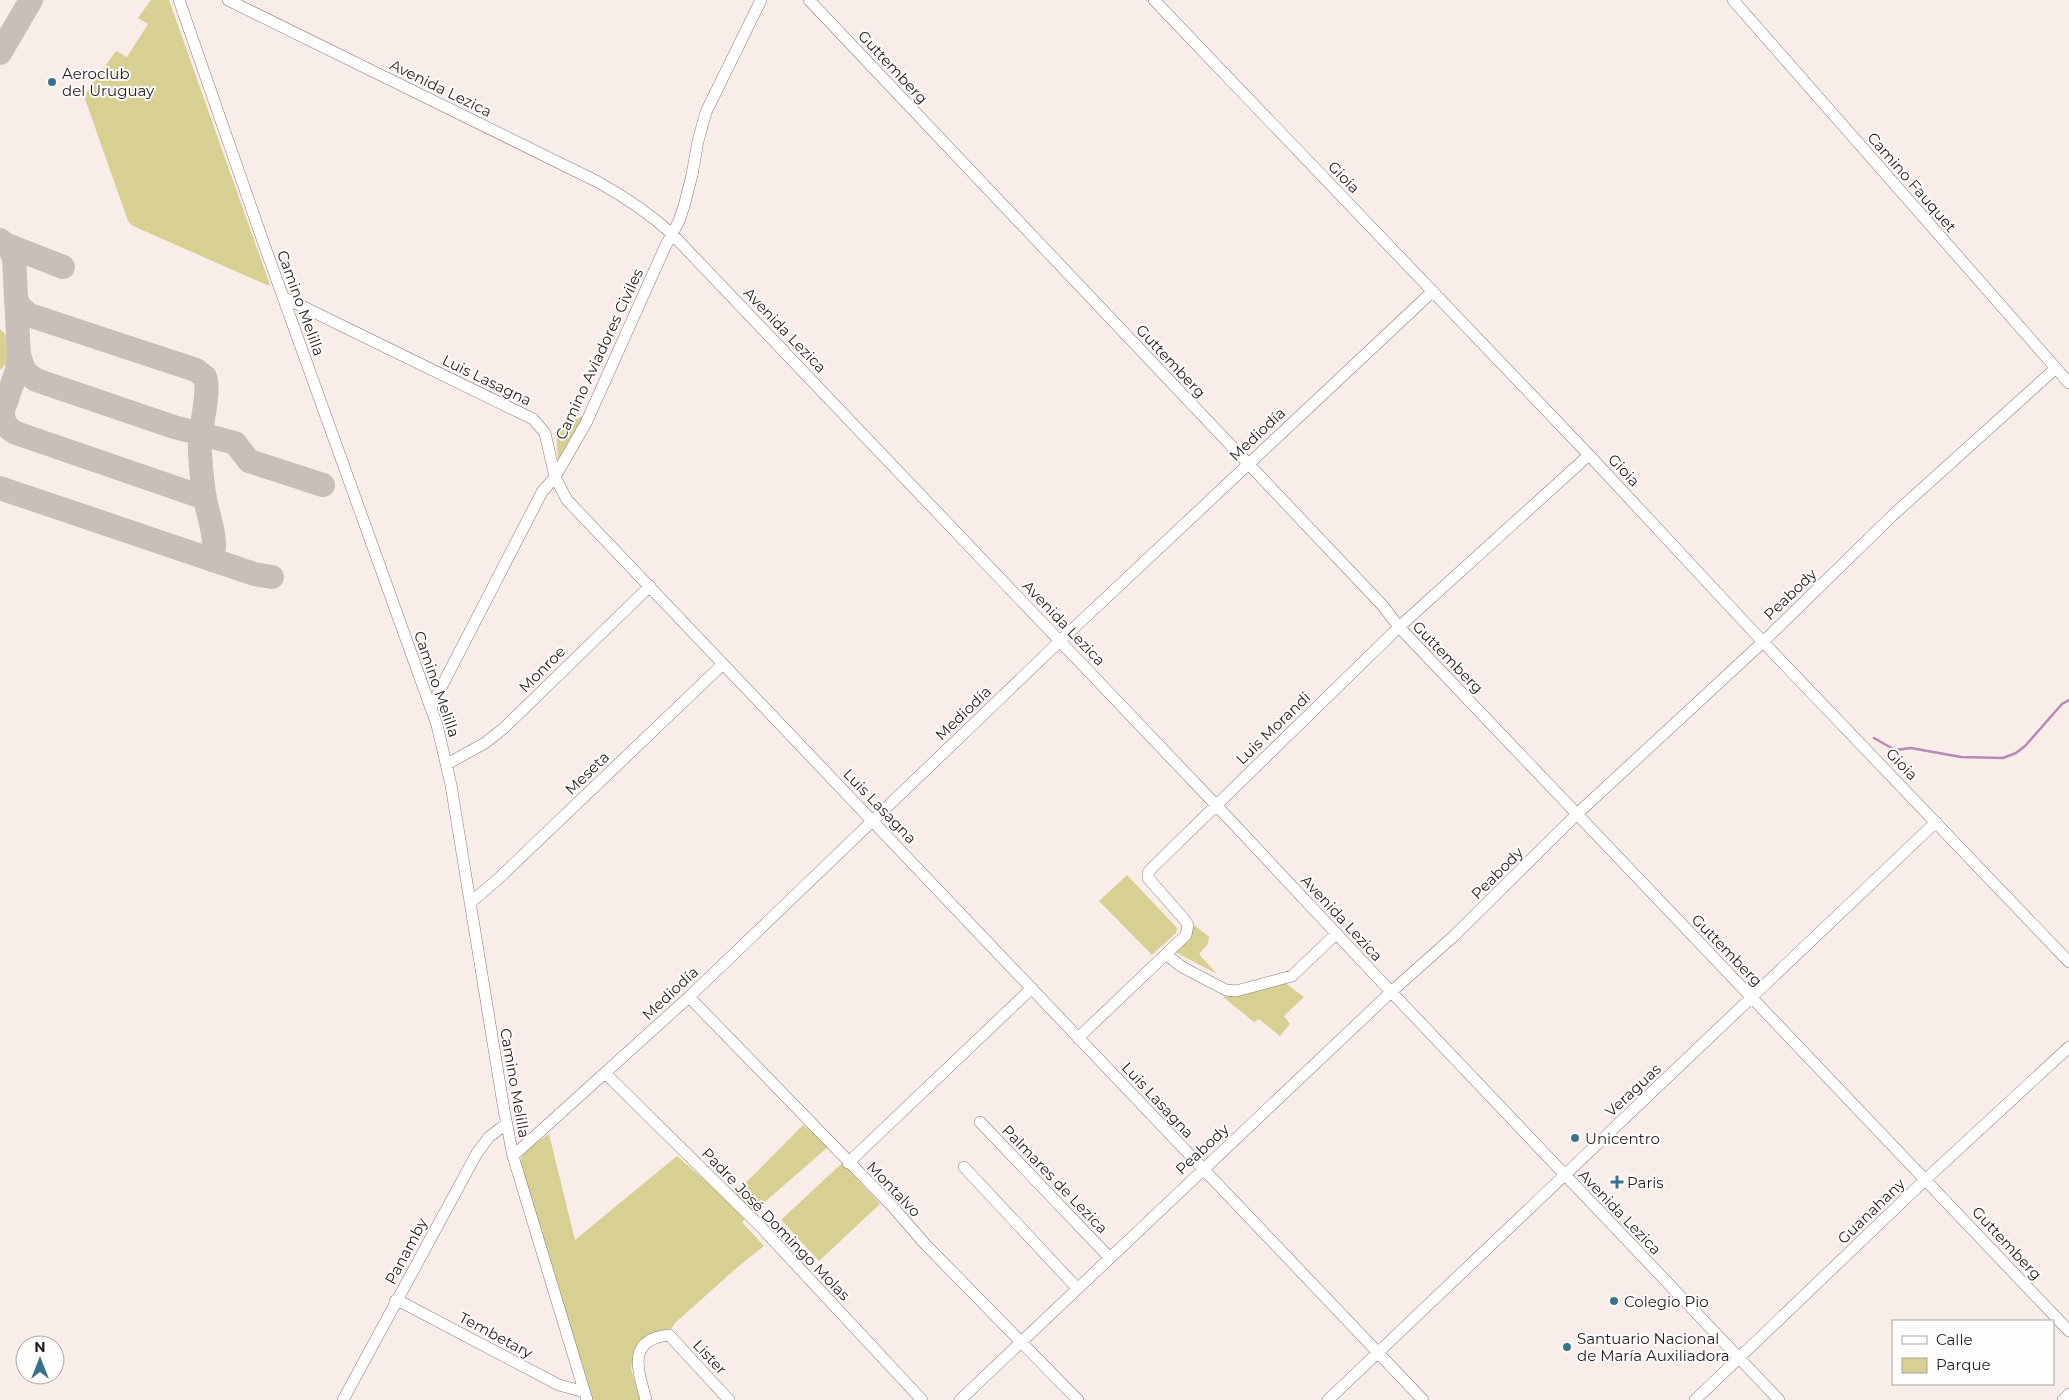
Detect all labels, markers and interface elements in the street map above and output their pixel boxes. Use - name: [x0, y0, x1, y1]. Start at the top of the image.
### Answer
- street label: Guttemberg: [854, 26, 932, 108]
- street label: Avenida Lezica: [387, 55, 495, 121]
- place label: Aeroclub del Uruguay: [62, 64, 155, 100]
- marker: Aeroclub del Uruguay: [46, 76, 58, 88]
- street label: Camino Fauquet: [1863, 128, 1961, 236]
- street label: Gioia: [1324, 157, 1364, 197]
- street label: Camino Melilla: [273, 248, 329, 358]
- street label: Camino Aviadores Civiles: [551, 265, 647, 443]
- street label: Avenida Lezica: [740, 283, 830, 377]
- street label: Guttemberg: [1132, 320, 1210, 402]
- street label: Luis Lasagna: [439, 350, 535, 410]
- street label: Mediodía: [1225, 403, 1289, 465]
- street label: Gioia: [1604, 450, 1644, 490]
- street label: Peabody: [1760, 564, 1821, 624]
- street label: Avenida Lezica: [1019, 576, 1109, 670]
- street label: Guttemberg: [1409, 617, 1487, 697]
- street label: Camino Melilla: [410, 628, 464, 740]
- street label: Monroe: [515, 642, 569, 696]
- street label: Mediodía: [931, 682, 995, 744]
- street label: Luis Morandi: [1232, 688, 1314, 768]
- street label: Gioia: [1882, 744, 1922, 784]
- street label: Meseta: [561, 747, 613, 799]
- street label: Luis Lasagna: [839, 764, 921, 848]
- street label: Peabody: [1467, 842, 1528, 903]
- street label: Avenida Lezica: [1297, 871, 1387, 965]
- street label: Guttemberg: [1688, 910, 1766, 990]
- street label: Mediodía: [638, 962, 702, 1024]
- street label: Camino Melilla: [496, 1027, 534, 1139]
- street label: Luis Lasagna: [1118, 1058, 1198, 1142]
- street label: Veraguas: [1601, 1059, 1665, 1121]
- street label: Peabody: [1171, 1119, 1233, 1178]
- street label: Palmares de Lezica: [998, 1121, 1112, 1237]
- place label: Unicentro: [1585, 1129, 1660, 1148]
- marker: Unicentro: [1569, 1132, 1581, 1144]
- street label: Padre José Domingo Molas: [698, 1144, 854, 1304]
- street label: Montalvo: [863, 1157, 925, 1221]
- street label: Avenida Lezica: [1575, 1165, 1665, 1259]
- place label: Paris: [1627, 1173, 1664, 1192]
- street label: Guanahany: [1833, 1174, 1909, 1248]
- marker: Paris: [1611, 1176, 1623, 1188]
- street label: Guttemberg: [1968, 1202, 2046, 1284]
- street label: Panamby: [381, 1214, 432, 1287]
- place label: Colegio Pio: [1624, 1292, 1709, 1311]
- marker: Colegio Pio: [1608, 1295, 1620, 1307]
- street label: Tembetary: [456, 1308, 537, 1363]
- legend: [1892, 1320, 2054, 1385]
- place label: Santuario Nacional de María Auxiliadora: [1577, 1329, 1730, 1365]
- text: Calle: [1936, 1330, 1973, 1349]
- north arrow: [15, 1335, 65, 1385]
- street label: Lister: [689, 1335, 731, 1379]
- text: N: [34, 1338, 46, 1356]
- marker: Santuario Nacional de María Auxiliadora: [1561, 1341, 1573, 1353]
- text: Parque: [1936, 1355, 1991, 1374]

